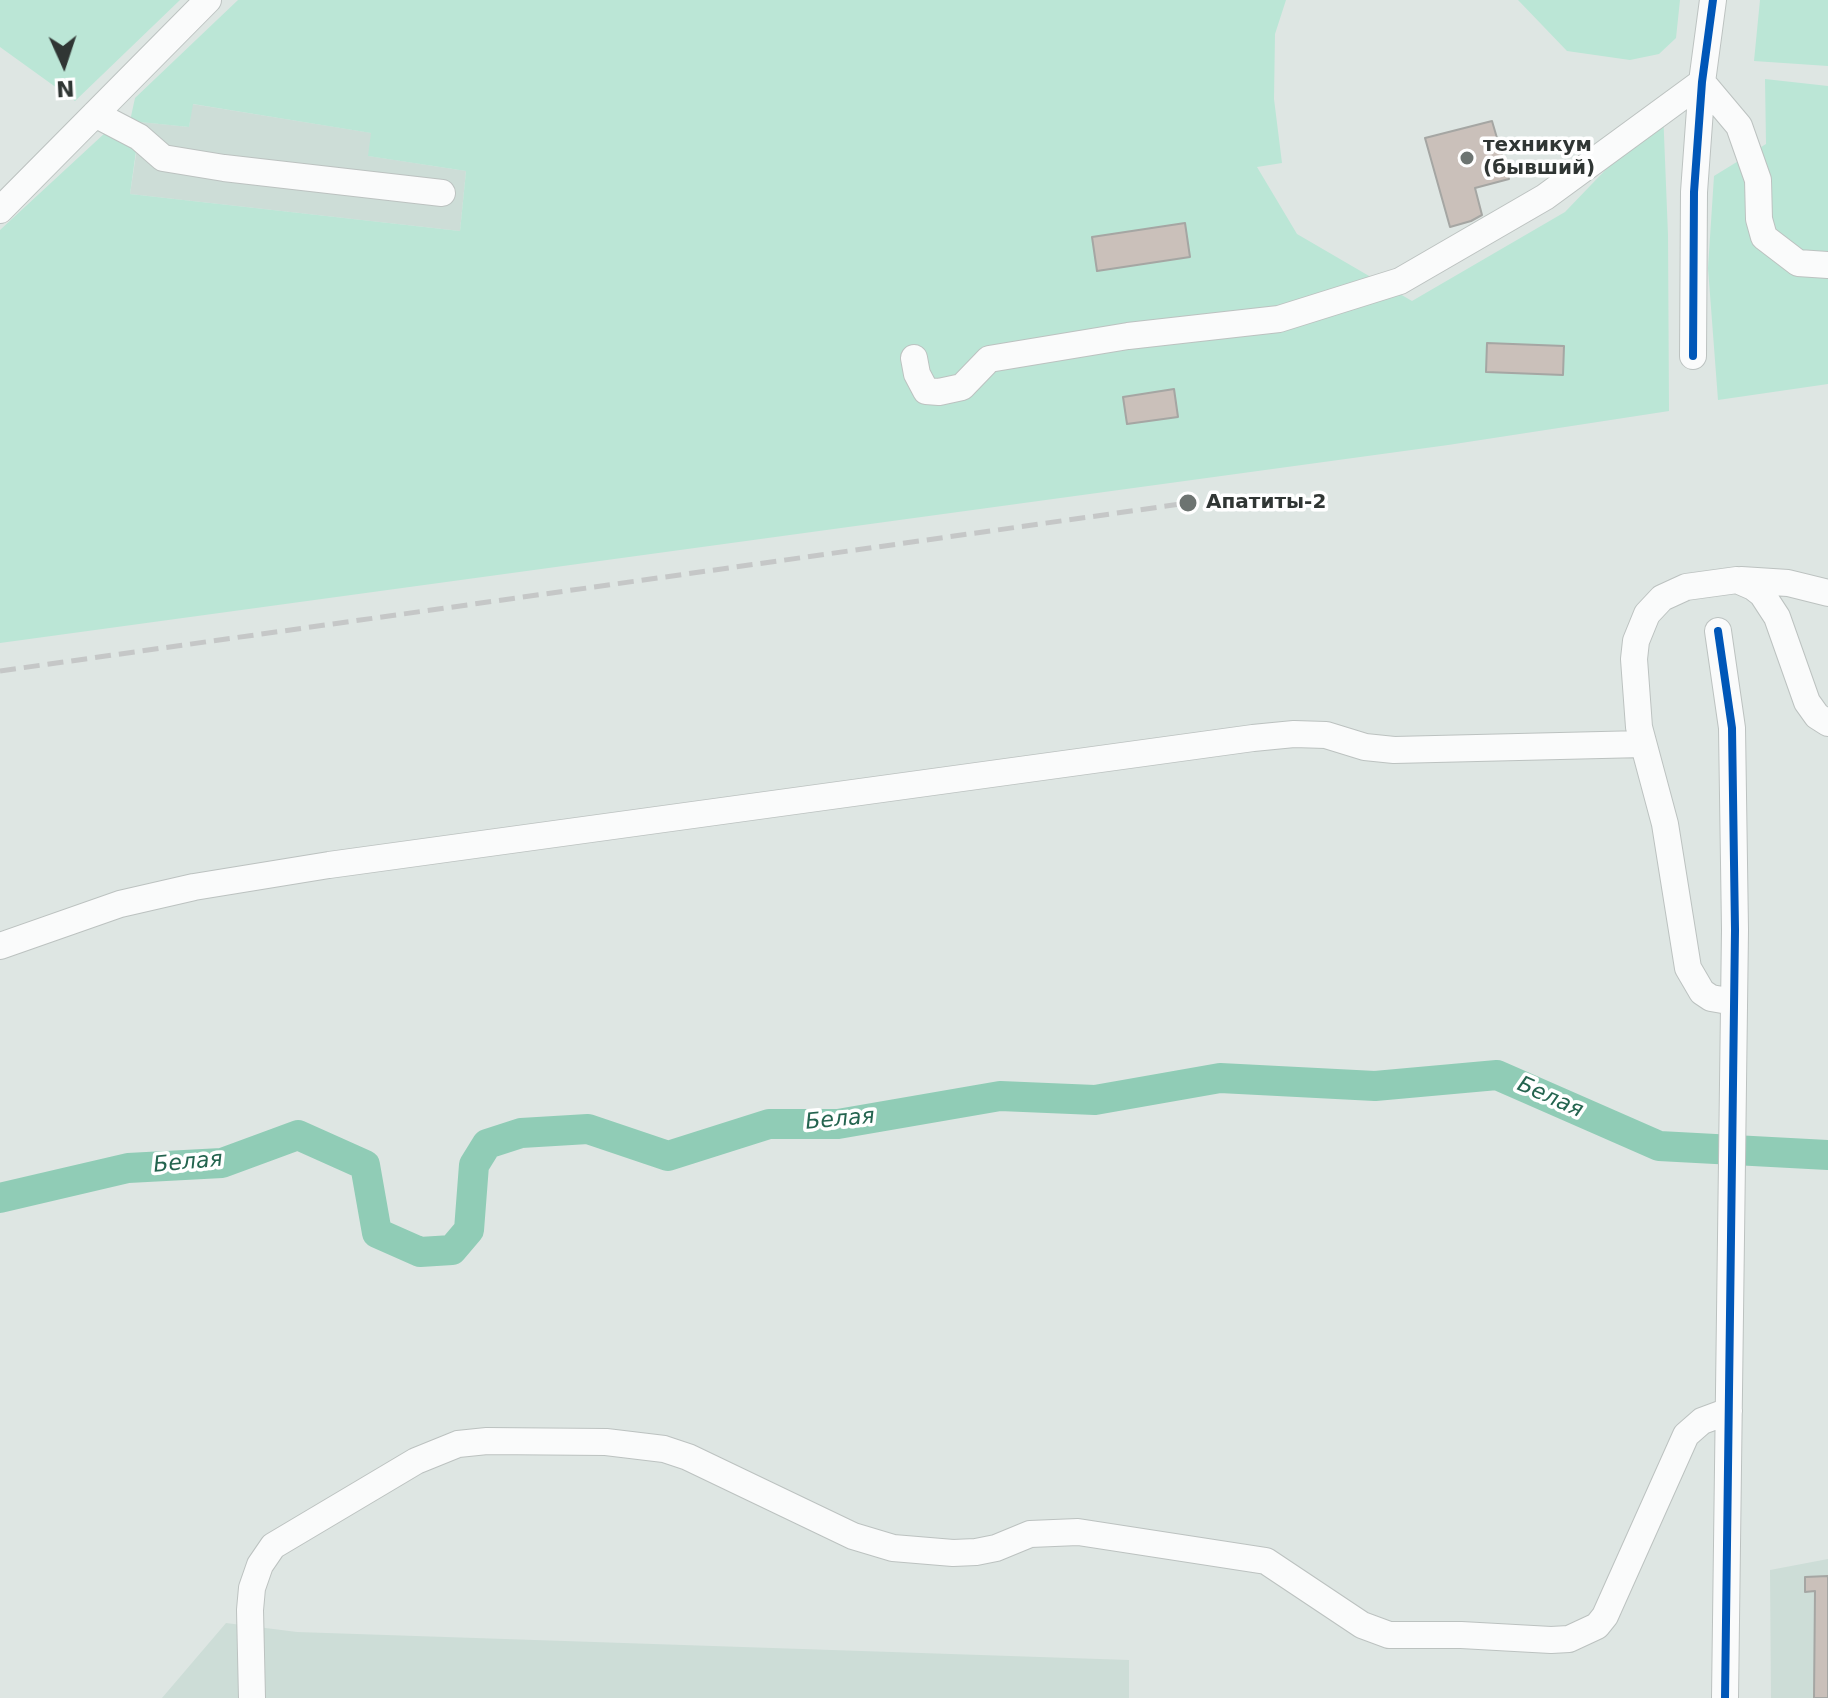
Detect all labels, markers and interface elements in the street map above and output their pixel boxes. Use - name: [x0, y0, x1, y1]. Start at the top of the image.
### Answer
- north arrow: [24, 24, 104, 104]
- text: N: [55, 76, 75, 101]
- place label: техникум (бывший): [1483, 134, 1595, 181]
- marker: техникум (бывший): [1458, 149, 1476, 167]
- place label: Апатиты-2: [1206, 491, 1326, 515]
- marker: Апатиты-2: [1177, 492, 1199, 514]
- water label: Белая: [1513, 1072, 1587, 1124]
- water label: Белая: [804, 1104, 876, 1136]
- water label: Белая: [152, 1147, 224, 1179]

